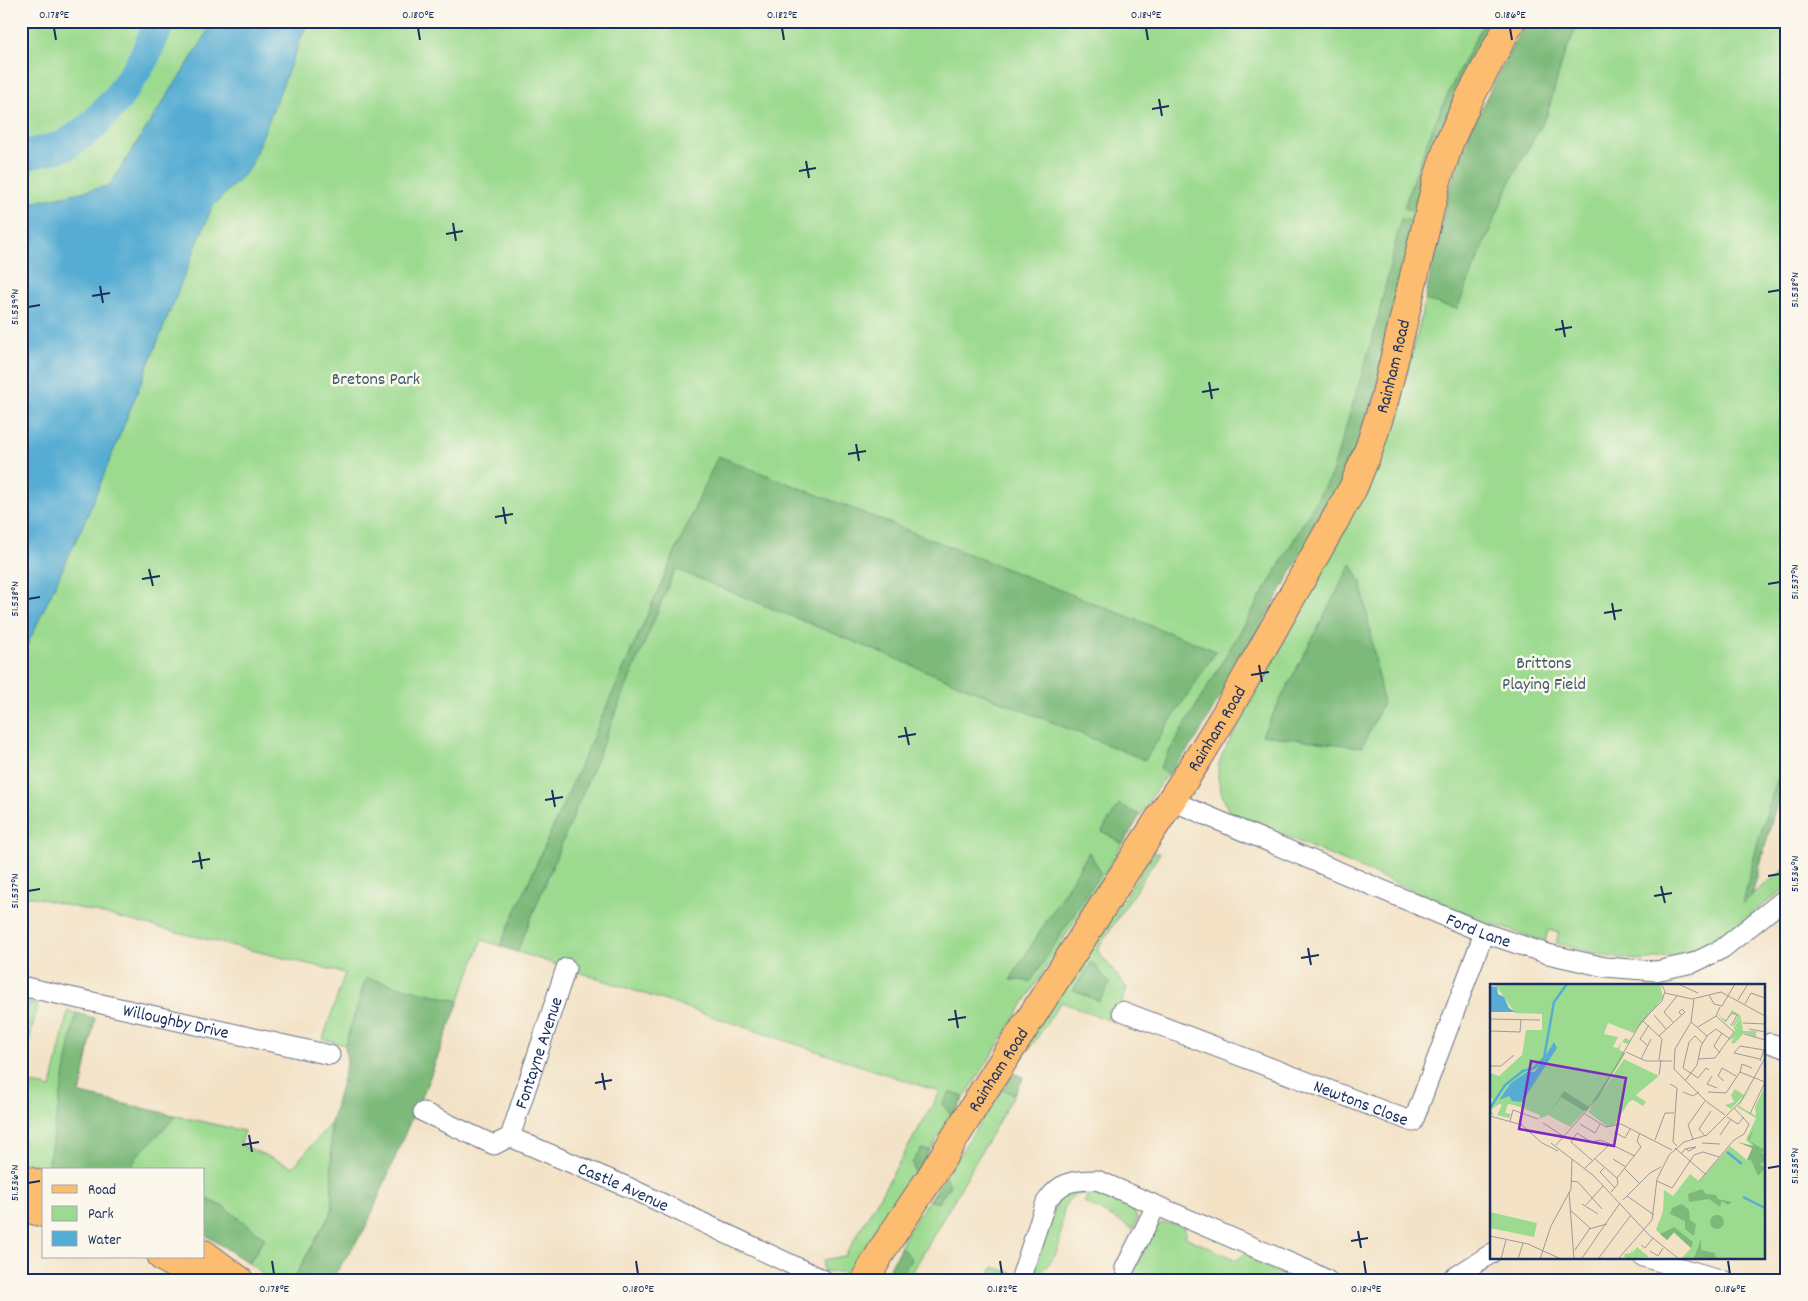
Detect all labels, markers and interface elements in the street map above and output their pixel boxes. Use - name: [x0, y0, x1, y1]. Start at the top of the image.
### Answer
- text: 0.178°E: [39, 7, 69, 24]
- text: 0.180°E: [402, 7, 434, 24]
- text: 0.182°E: [767, 7, 798, 24]
- text: 0.184°E: [1131, 7, 1162, 24]
- text: 0.186°E: [1494, 7, 1526, 24]
- text: 51.538°N: [1787, 272, 1804, 308]
- text: 51.539°N: [7, 289, 24, 325]
- street label: Rainham Road: [1371, 317, 1418, 417]
- park label: Bretons Park: [332, 368, 420, 393]
- text: 51.537°N: [1787, 564, 1804, 600]
- text: 51.538°N: [7, 581, 24, 617]
- park label: Brittons Playing Field: [1502, 652, 1586, 698]
- street label: Rainham Road: [1183, 682, 1254, 777]
- text: 51.536°N: [1787, 856, 1804, 892]
- text: 51.537°N: [7, 873, 24, 909]
- street label: Ford Lane: [1442, 908, 1514, 956]
- inset map: [1490, 984, 1766, 1258]
- street label: Fontayne Avenue: [510, 994, 571, 1112]
- street label: Willoughby Drive: [120, 999, 231, 1047]
- street label: Rainham Road: [963, 1024, 1036, 1118]
- street label: Newtons Close: [1309, 1075, 1411, 1134]
- text: 51.535°N: [1787, 1148, 1804, 1184]
- street label: Castle Avenue: [573, 1157, 672, 1220]
- text: 51.536°N: [7, 1165, 24, 1201]
- legend: [42, 1168, 205, 1258]
- text: Road: [88, 1180, 116, 1202]
- text: Park: [88, 1204, 114, 1226]
- text: Water: [88, 1230, 122, 1252]
- text: 0.178°E: [259, 1281, 289, 1298]
- text: 0.180°E: [622, 1281, 654, 1298]
- text: 0.182°E: [987, 1281, 1018, 1298]
- text: 0.184°E: [1351, 1281, 1382, 1298]
- text: 0.186°E: [1714, 1281, 1746, 1298]

